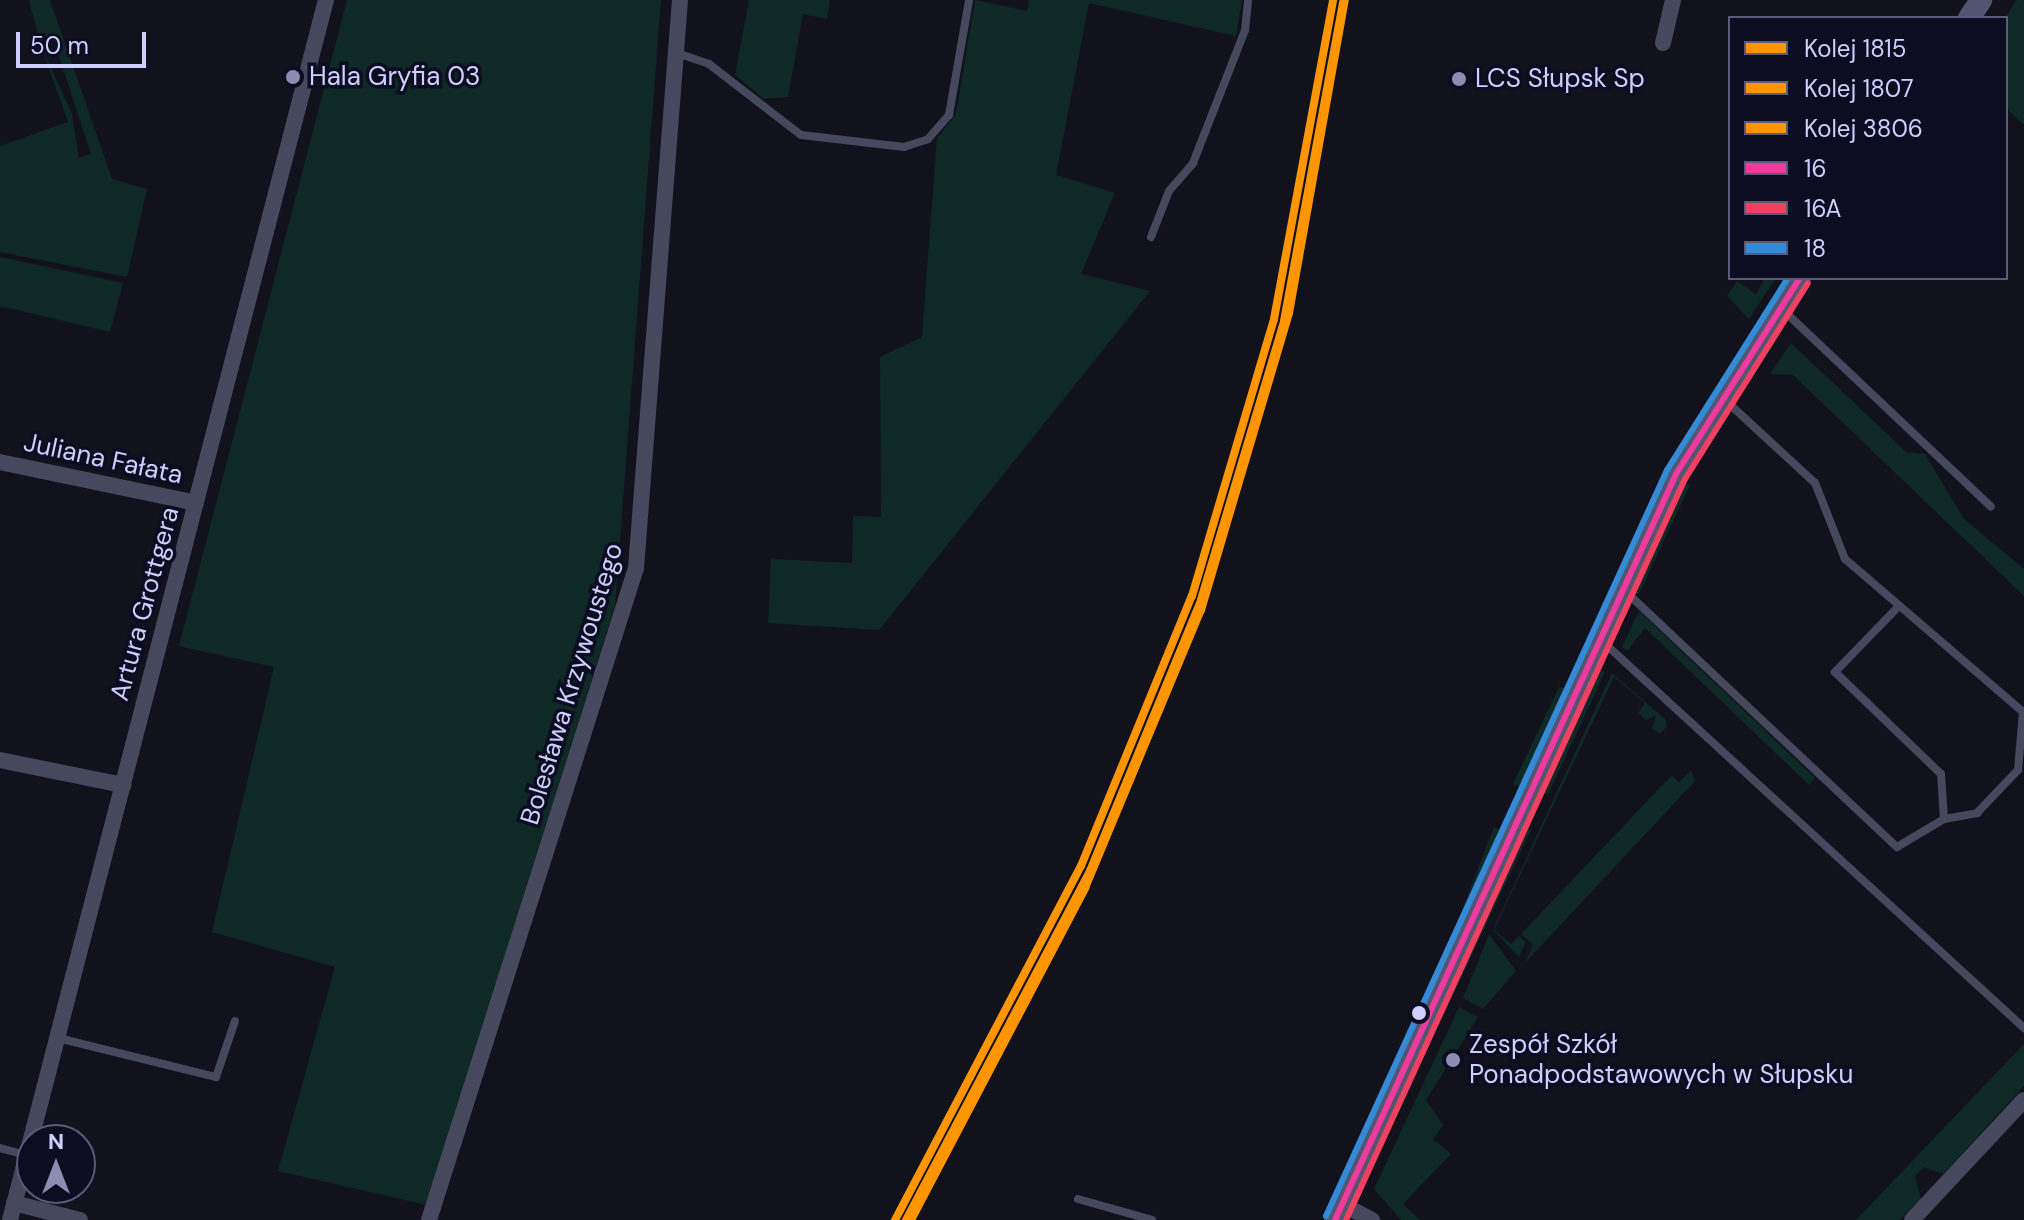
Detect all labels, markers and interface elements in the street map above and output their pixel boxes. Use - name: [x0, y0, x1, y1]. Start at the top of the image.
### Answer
- scale bar: [20, 16, 150, 66]
- legend: [1728, 16, 2008, 280]
- text: 50 m: [30, 30, 89, 61]
- text: Kolej 1815: [1804, 33, 1906, 64]
- place label: Hala Gryfia 03: [309, 61, 480, 93]
- place label: LCS Słupsk Sp: [1475, 63, 1645, 95]
- marker: Hala Gryfia 03: [284, 68, 302, 86]
- marker: LCS Słupsk Sp: [1450, 70, 1468, 88]
- text: Kolej 1807: [1804, 73, 1914, 104]
- text: Kolej 3806: [1804, 113, 1923, 144]
- text: 16: [1804, 153, 1827, 184]
- text: 16A: [1804, 193, 1842, 224]
- text: 18: [1804, 233, 1826, 264]
- street label: Juliana Fałata: [21, 427, 185, 491]
- street label: Artura Grottgera: [104, 504, 186, 704]
- street label: Bolesława Krzywoustego: [514, 539, 630, 829]
- unlabelled marker: [1411, 1005, 1427, 1021]
- place label: Zespół Szkół Ponadpodstawowych w Słupsku: [1469, 1029, 1853, 1090]
- marker: Zespół Szkół Ponadpodstawowych w Słupsku: [1444, 1051, 1462, 1069]
- north arrow: [16, 1124, 96, 1204]
- text: N: [48, 1127, 64, 1156]

